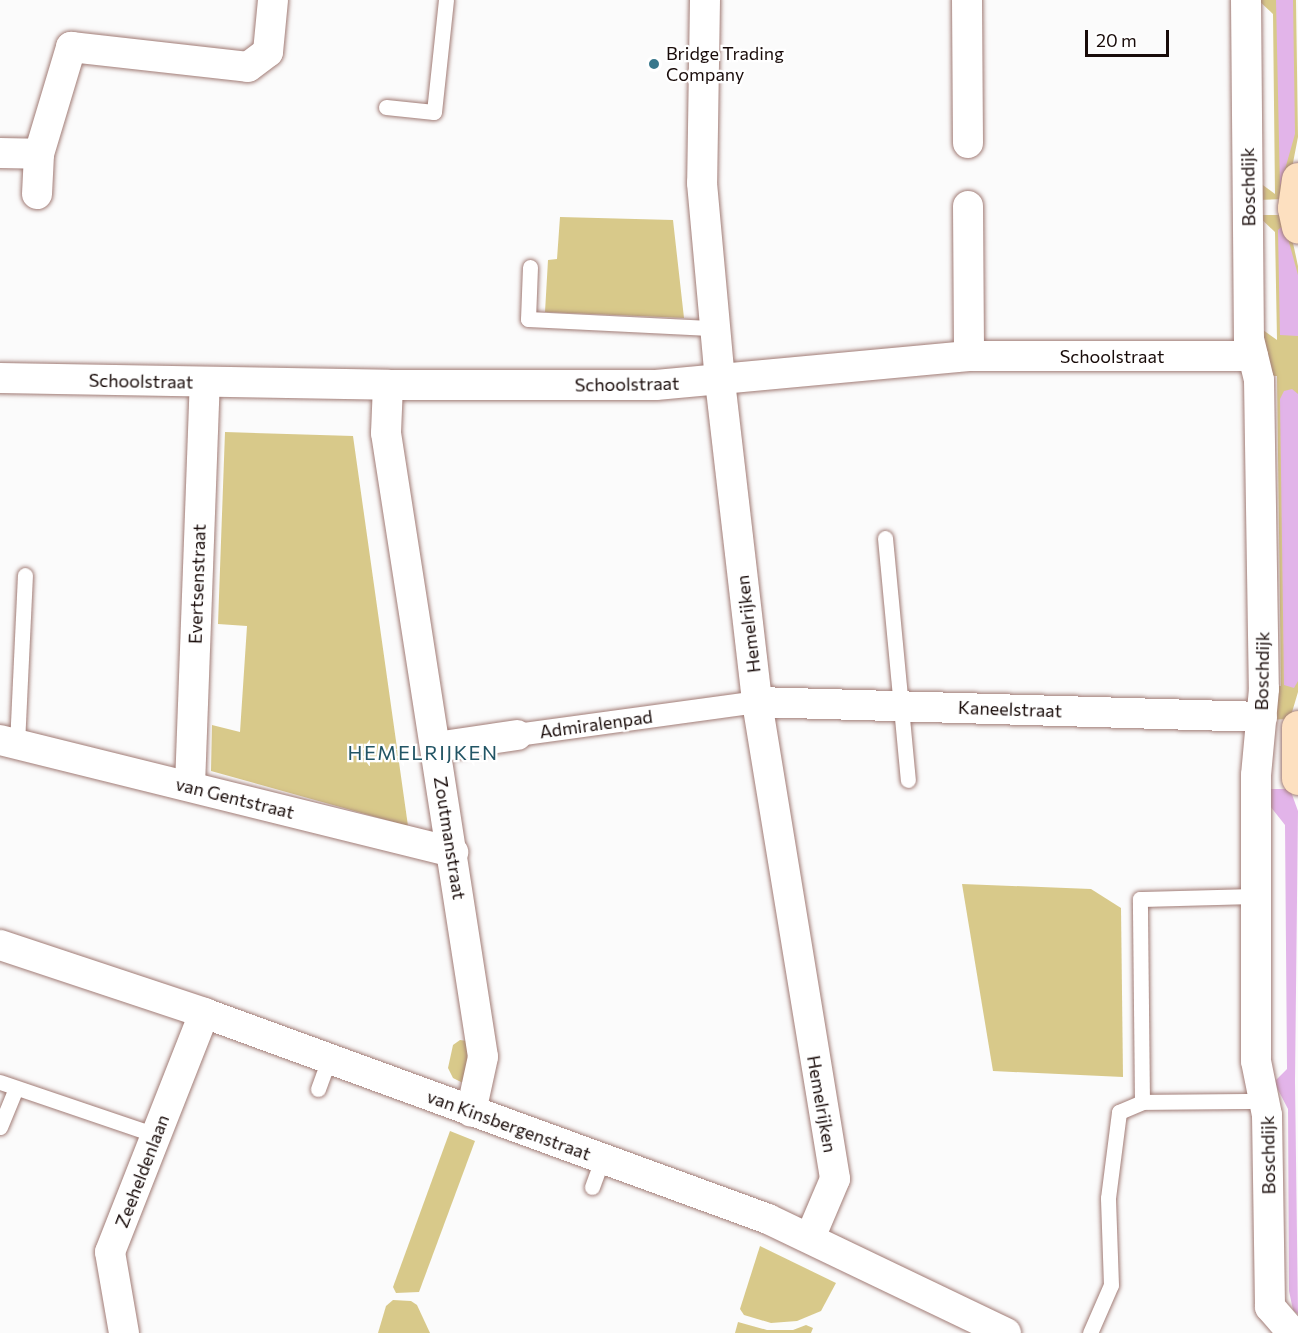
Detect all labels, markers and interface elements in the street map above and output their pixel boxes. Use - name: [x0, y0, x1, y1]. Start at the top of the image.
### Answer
- scale bar: [1088, 18, 1172, 56]
- text: 20 m: [1096, 29, 1137, 51]
- place label: Bridge Trading Company: [666, 43, 784, 86]
- marker: Bridge Trading Company: [647, 57, 661, 71]
- street label: Boschdijk: [1237, 147, 1259, 227]
- street label: Schoolstraat: [1060, 345, 1164, 367]
- street label: Schoolstraat: [89, 369, 193, 393]
- street label: Schoolstraat: [575, 372, 679, 396]
- street label: Evertsenstraat: [184, 524, 210, 644]
- street label: Hemelrijken: [731, 574, 765, 674]
- street label: Boschdijk: [1251, 631, 1273, 711]
- street label: Kaneelstraat: [958, 696, 1062, 722]
- street label: Admiralenpad: [538, 705, 654, 743]
- district label: HEMELRIJKEN: [347, 740, 499, 764]
- street label: van Gentstraat: [174, 773, 296, 823]
- street label: Zoutmanstraat: [430, 775, 470, 901]
- street label: Hemelrijken: [803, 1054, 841, 1154]
- street label: van Kinsbergenstraat: [424, 1085, 594, 1165]
- street label: Zeeheldenlaan: [111, 1111, 173, 1231]
- street label: Boschdijk: [1257, 1115, 1279, 1195]

